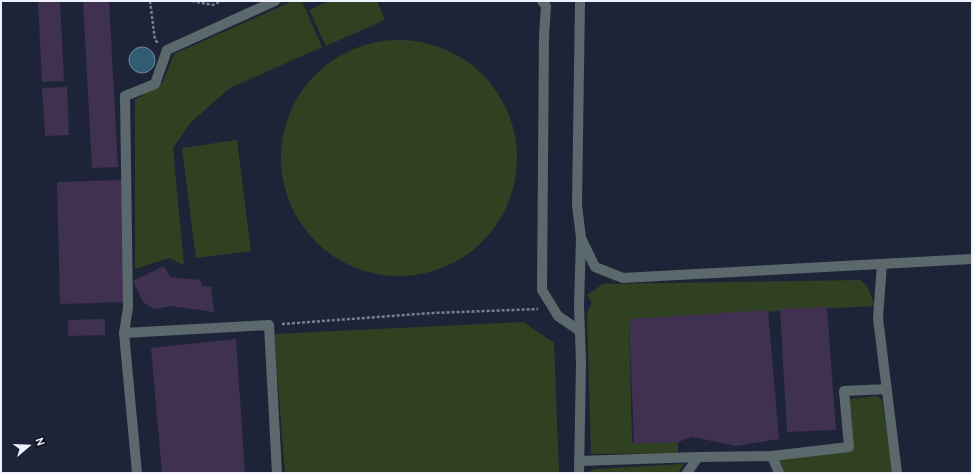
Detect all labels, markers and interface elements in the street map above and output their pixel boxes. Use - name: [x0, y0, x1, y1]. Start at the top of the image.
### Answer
- north arrow: [8, 426, 48, 466]
- text: N: [31, 436, 47, 448]

